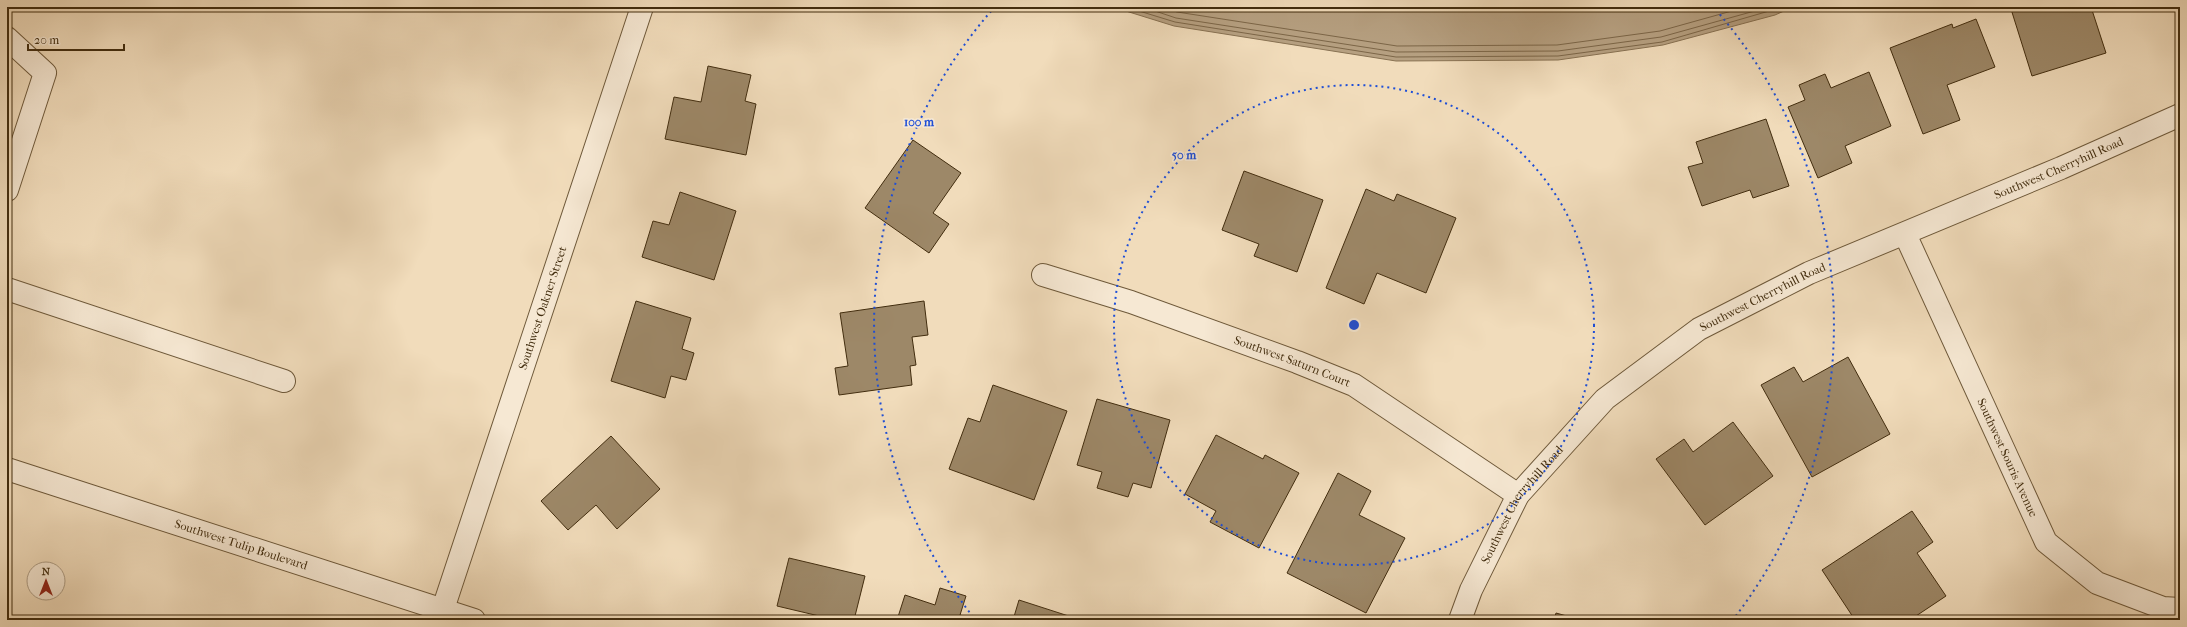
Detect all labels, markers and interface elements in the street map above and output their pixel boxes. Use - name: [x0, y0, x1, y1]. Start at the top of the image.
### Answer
- scale bar: [28, 26, 124, 52]
- text: 20 m: [34, 33, 59, 47]
- text: 100 m: [904, 115, 935, 129]
- street label: Southwest Cherryhill Road: [1992, 134, 2126, 202]
- text: 50 m: [1172, 148, 1197, 162]
- street label: Southwest Oakner Street: [516, 244, 570, 372]
- street label: Southwest Cherryhill Road: [1697, 260, 1828, 334]
- centre of rings: [1347, 318, 1361, 332]
- street label: Southwest Saturn Court: [1232, 333, 1353, 390]
- street label: Southwest Souris Avenue: [1974, 396, 2041, 519]
- street label: Southwest Cherryhill Road: [1478, 443, 1566, 566]
- street label: Southwest Tulip Boulevard: [173, 517, 310, 573]
- north arrow: [26, 561, 66, 601]
- text: N: [42, 565, 51, 578]

